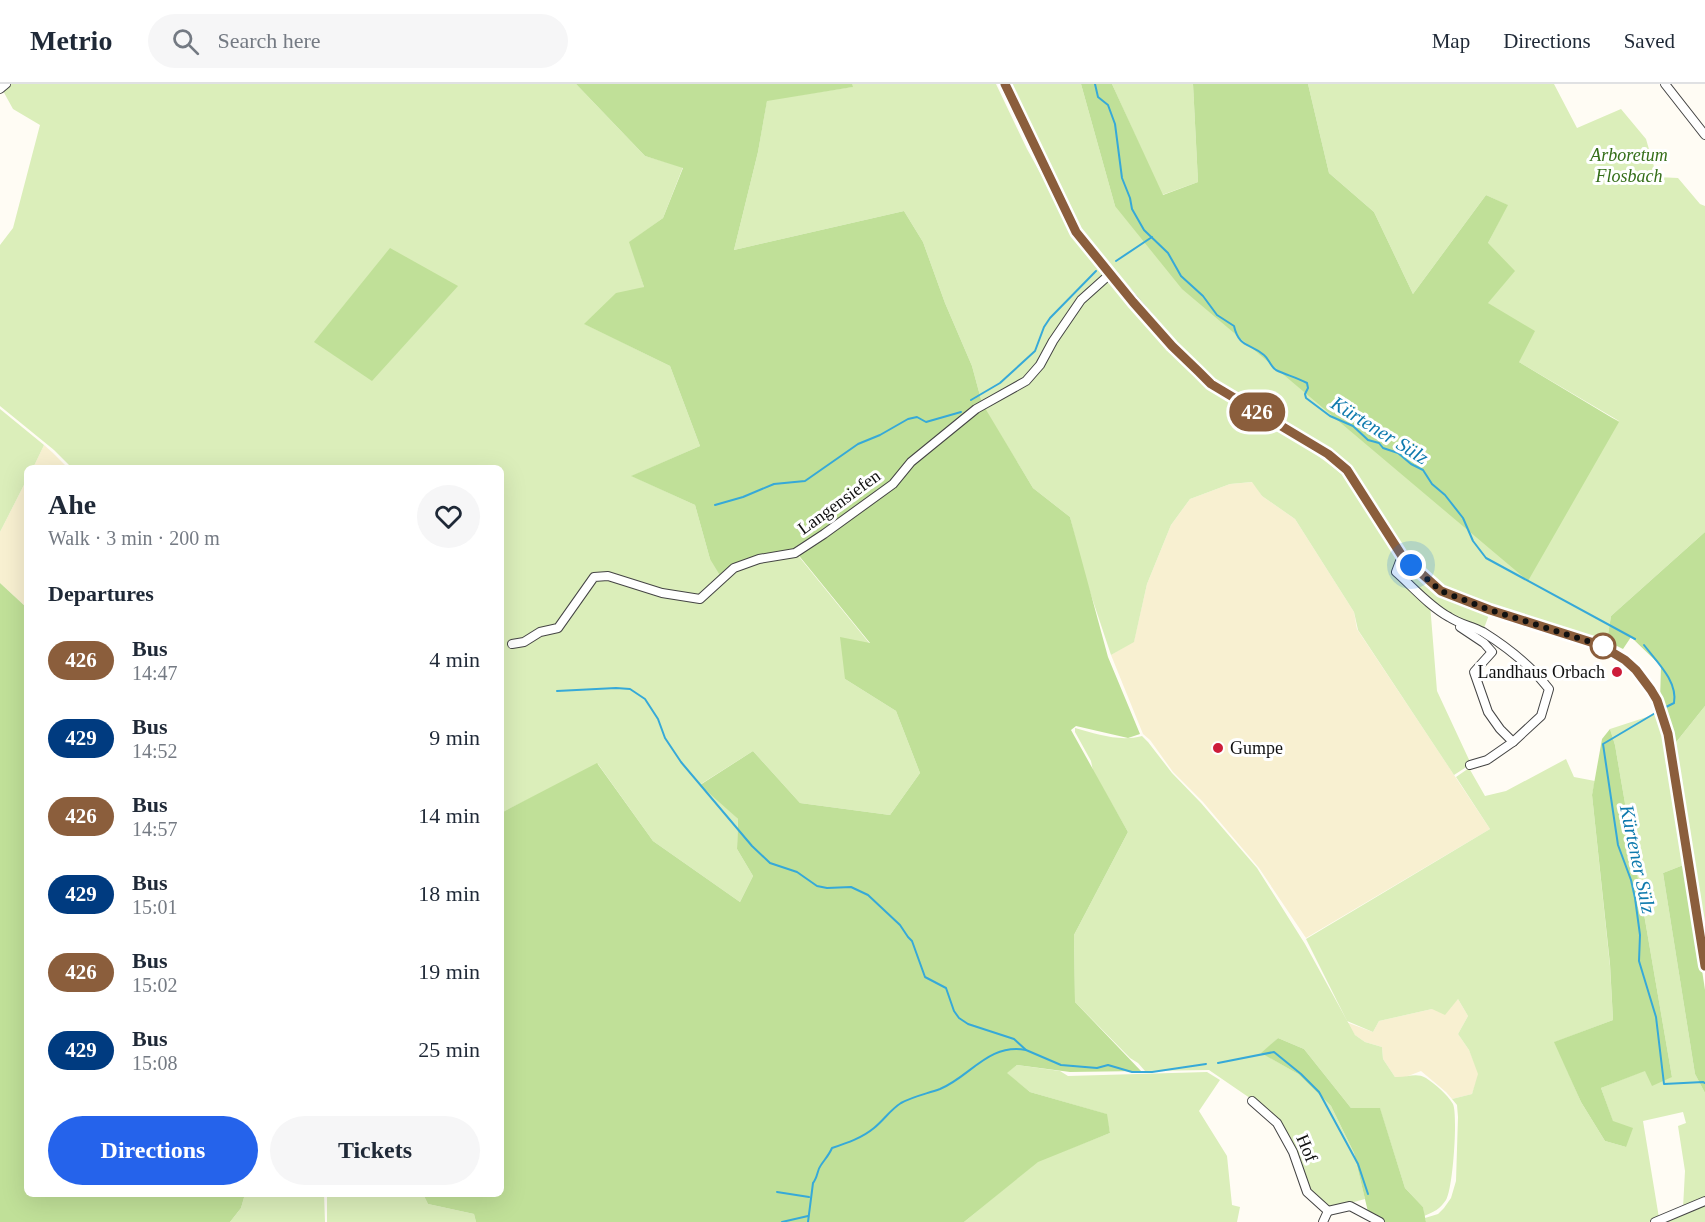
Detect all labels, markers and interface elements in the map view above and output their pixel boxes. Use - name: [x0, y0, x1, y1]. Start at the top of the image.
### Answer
- search box: [148, 14, 568, 68]
- text: Metrio: [30, 25, 112, 56]
- icon: search: [169, 25, 202, 58]
- text: Search here: [217, 28, 321, 53]
- text: Map: [1432, 29, 1470, 53]
- text: Directions: [1503, 29, 1591, 53]
- text: Saved: [1624, 29, 1675, 53]
- park label: Arboretum Flosbach: [1589, 145, 1668, 186]
- water label: Kürtener Sülz: [1326, 391, 1433, 469]
- line badge: 426: [1222, 392, 1292, 432]
- text: 426: [1241, 400, 1273, 424]
- street label: Langensiefen: [794, 465, 884, 539]
- button: heart: [417, 485, 480, 548]
- text: Ahe: [48, 489, 96, 520]
- text: Walk · 3 min · 200 m: [48, 527, 220, 549]
- your location: [1396, 550, 1426, 580]
- text: Departures: [48, 581, 154, 606]
- unlabelled marker: [1590, 633, 1616, 659]
- text: Bus: [132, 636, 167, 661]
- text: 4 min: [429, 647, 480, 672]
- text: 426: [65, 648, 97, 672]
- text: 14:47: [132, 662, 178, 684]
- place label: Landhaus Orbach: [1478, 662, 1605, 682]
- marker: Landhaus Orbach: [1610, 665, 1624, 679]
- text: Bus: [132, 714, 167, 739]
- text: 9 min: [429, 725, 480, 750]
- text: 429: [65, 726, 97, 750]
- place label: Gumpe: [1230, 738, 1283, 758]
- text: 14:52: [132, 740, 178, 762]
- marker: Gumpe: [1211, 741, 1225, 755]
- text: Bus: [132, 792, 167, 817]
- water label: Kürtener Sülz: [1616, 802, 1660, 916]
- text: 14 min: [418, 803, 480, 828]
- text: 426: [65, 804, 97, 828]
- text: 14:57: [132, 818, 178, 840]
- text: Bus: [132, 870, 167, 895]
- text: 18 min: [418, 881, 480, 906]
- text: 429: [65, 882, 97, 906]
- text: 15:01: [132, 896, 178, 918]
- text: Bus: [132, 948, 167, 973]
- text: 19 min: [418, 959, 480, 984]
- text: 426: [65, 960, 97, 984]
- text: 15:02: [132, 974, 178, 996]
- text: Bus: [132, 1026, 167, 1051]
- text: 25 min: [418, 1037, 480, 1062]
- text: 429: [65, 1038, 97, 1062]
- text: 15:08: [132, 1052, 178, 1074]
- button: Directions: [48, 1116, 258, 1185]
- button: Tickets: [270, 1116, 480, 1185]
- street label: Hof: [1292, 1131, 1322, 1165]

